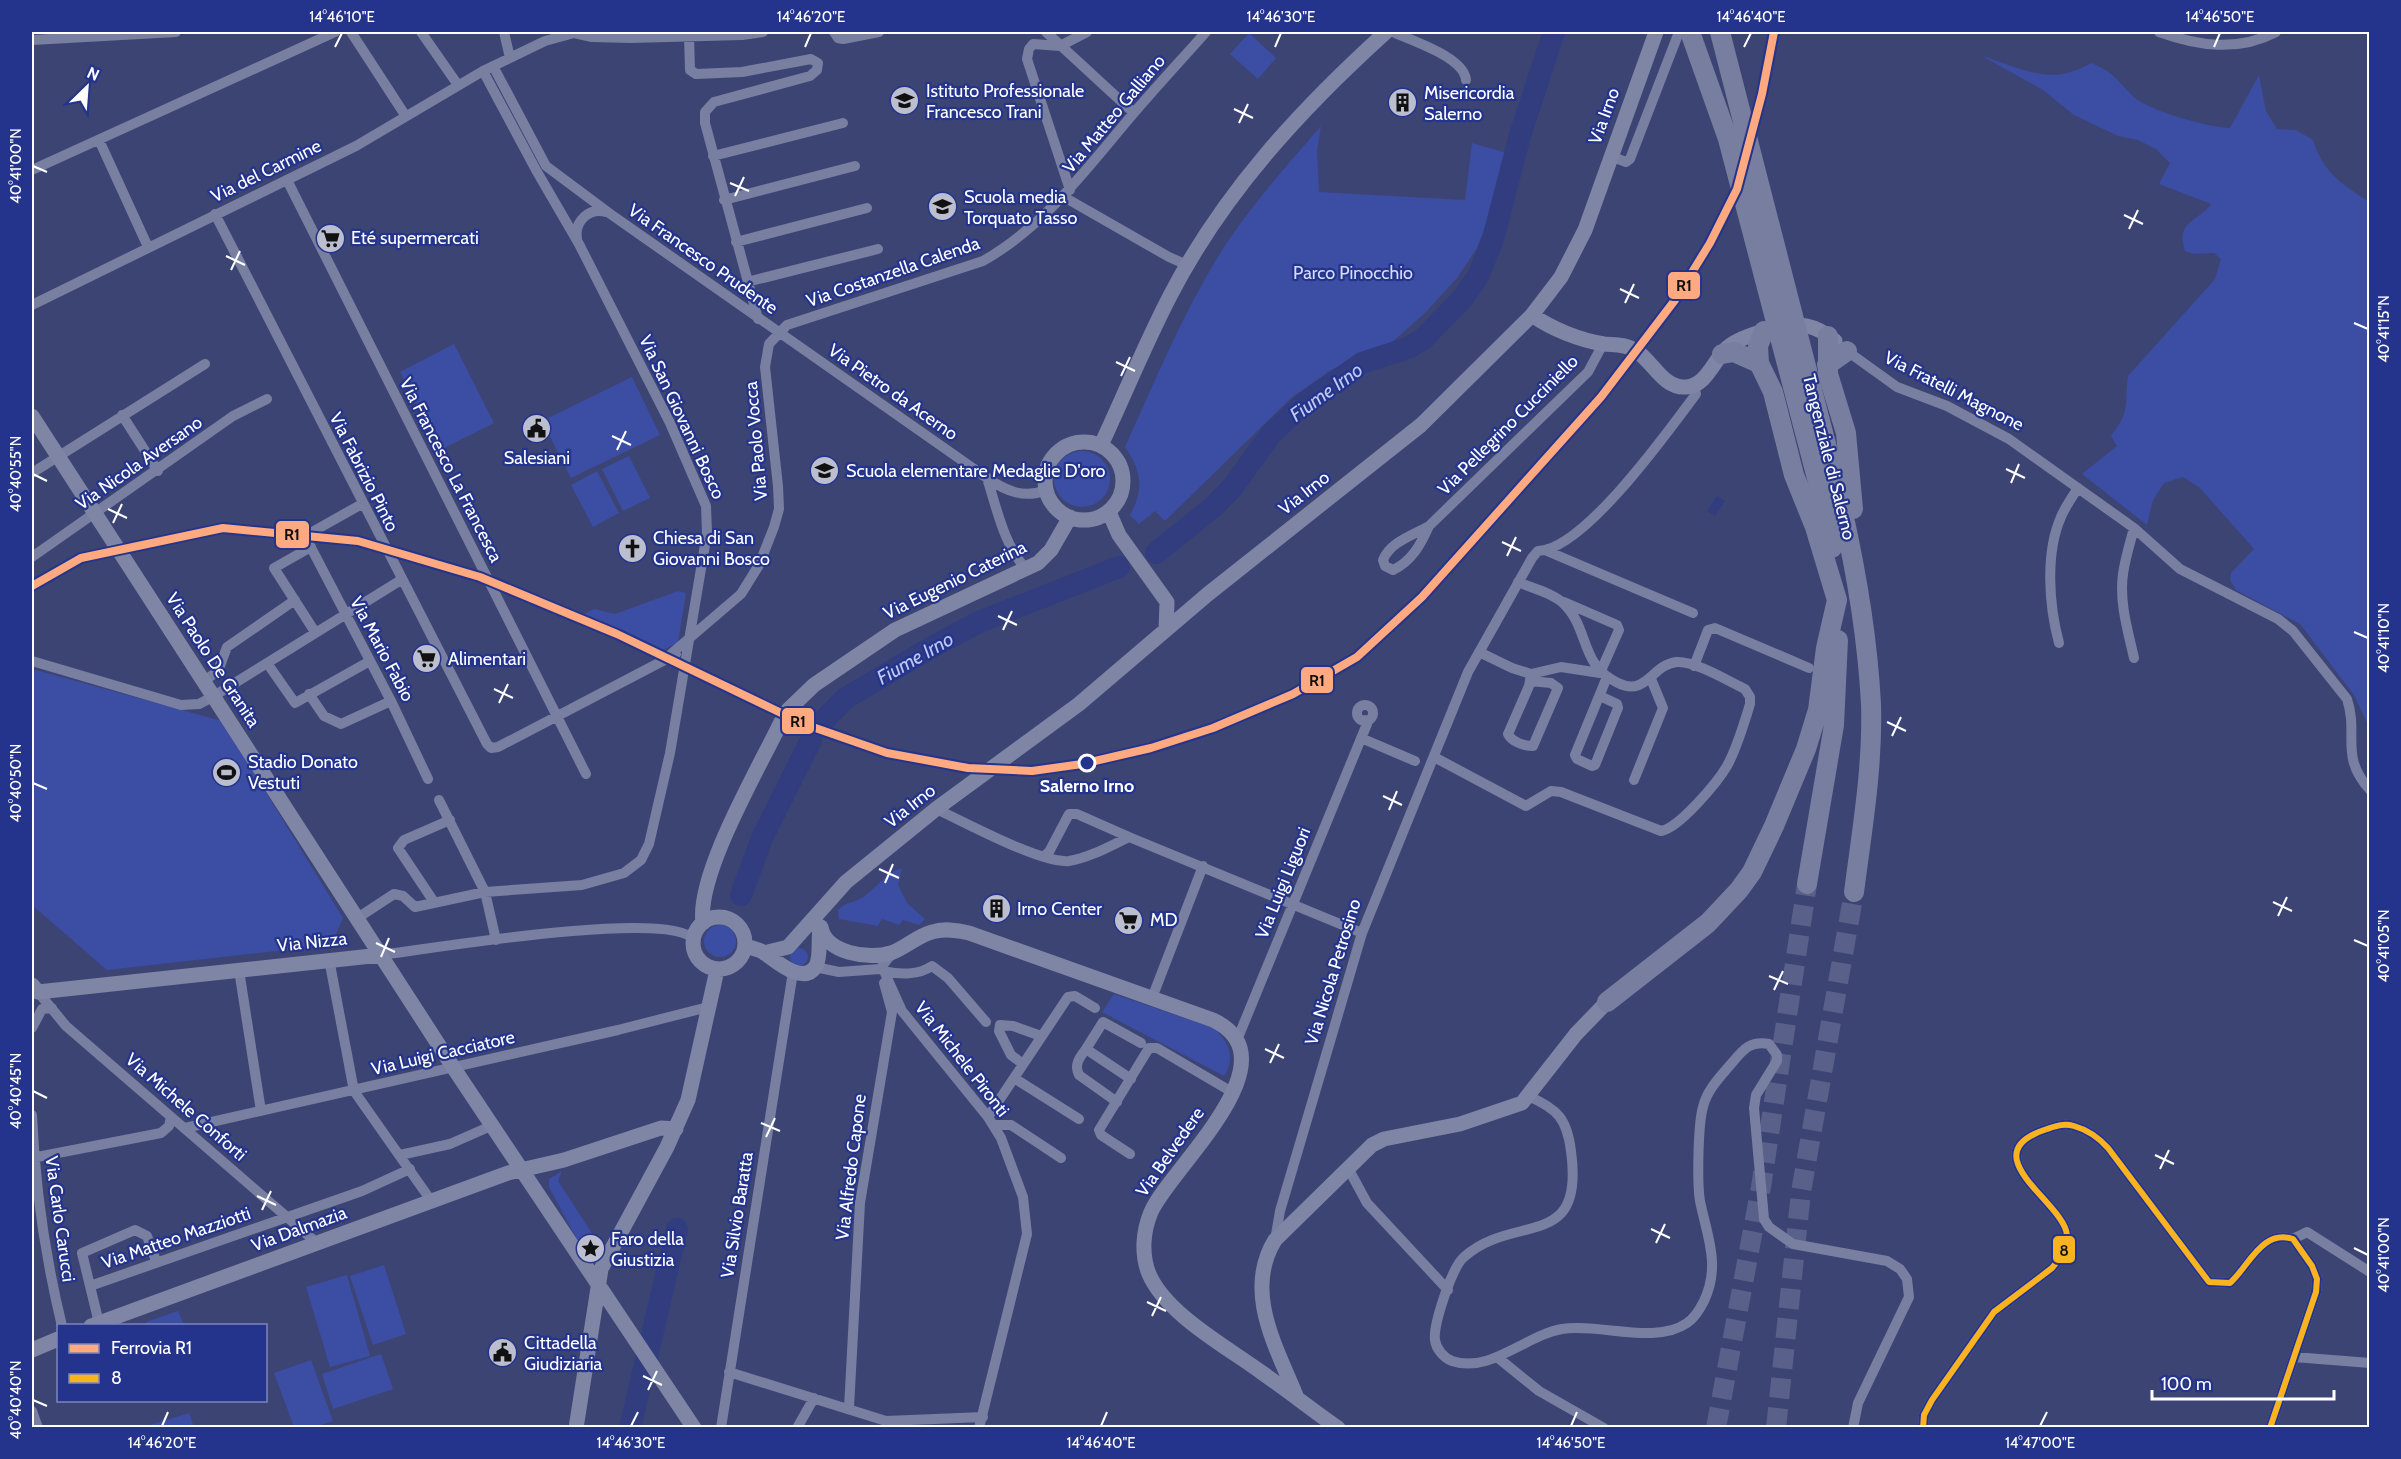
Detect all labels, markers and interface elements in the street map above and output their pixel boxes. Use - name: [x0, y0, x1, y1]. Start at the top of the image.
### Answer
- text: 14°46'10"E: [309, 8, 375, 26]
- text: 14°46'20"E: [777, 8, 845, 26]
- text: 14°46'30"E: [1247, 8, 1315, 26]
- text: 14°46'40"E: [1716, 8, 1786, 26]
- text: 14°46'50"E: [2186, 8, 2254, 26]
- street label: Via Matteo Galliano: [1058, 50, 1170, 178]
- north arrow: [57, 57, 117, 117]
- text: N: [84, 63, 102, 85]
- place label: Istituto Professionale Francesco Trani: [926, 80, 1084, 123]
- place label: Misericordia Salerno: [1424, 82, 1515, 125]
- school or university icon: Istituto Professionale Francesco Trani: [889, 85, 921, 117]
- street label: Via Irno: [1584, 85, 1624, 147]
- building icon: Misericordia Salerno: [1387, 87, 1419, 119]
- text: 40°41'00"N: [7, 128, 25, 204]
- street label: Via del Carmine: [207, 135, 325, 207]
- place label: Scuola media Torquato Tasso: [964, 186, 1077, 229]
- school or university icon: Scuola media Torquato Tasso: [927, 191, 959, 223]
- street label: Via Francesco Prudente: [624, 199, 782, 319]
- supermarket icon: Eté supermercati: [314, 222, 346, 254]
- place label: Eté supermercati: [351, 227, 479, 249]
- street label: Via Costanzella Calenda: [804, 232, 983, 312]
- park label: Parco Pinocchio: [1293, 262, 1413, 284]
- line badge: R1: [1667, 271, 1701, 300]
- text: R1: [1676, 276, 1692, 295]
- text: 40°41'15"N: [2375, 295, 2393, 363]
- street label: Via San Giovanni Bosco: [634, 331, 730, 503]
- street label: Via Pietro da Acerno: [824, 339, 962, 445]
- street label: Via Fratelli Magnone: [1880, 346, 2028, 436]
- street label: Via Pellegrino Cucciniello: [1433, 350, 1583, 500]
- water label: Fiume Irno: [1285, 357, 1367, 427]
- street label: Tangenziale di Salerno: [1798, 372, 1860, 542]
- street label: Via Francesco La Francesca: [395, 374, 507, 566]
- street label: Via Paolo Vocca: [740, 380, 772, 502]
- street label: Via Fabrizio Pinto: [324, 409, 404, 535]
- street label: Via Nicola Aversano: [71, 411, 207, 515]
- public building icon: Salesiani: [521, 413, 553, 445]
- text: 40°40'55"N: [7, 436, 25, 512]
- place label: Salesiani: [504, 447, 570, 469]
- school or university icon: Scuola elementare Medaglie D'oro: [809, 455, 841, 487]
- place label: Scuola elementare Medaglie D'oro: [846, 460, 1106, 482]
- street label: Via Irno: [1274, 466, 1334, 520]
- line badge: R1: [275, 520, 310, 549]
- text: R1: [284, 525, 300, 544]
- place label: Chiesa di San Giovanni Bosco: [653, 527, 770, 570]
- church icon: Chiesa di San Giovanni Bosco: [616, 532, 648, 564]
- street label: Via Eugenio Caterina: [880, 536, 1030, 624]
- street label: Via Paolo De Granita: [161, 589, 265, 732]
- street label: Via Mario Fabio: [345, 593, 419, 705]
- text: 40°41'10"N: [2375, 603, 2393, 673]
- water label: Fiume Irno: [872, 626, 958, 690]
- supermarket icon: Alimentari: [411, 643, 443, 675]
- place label: Alimentari: [448, 648, 526, 670]
- line badge: R1: [1300, 666, 1334, 694]
- text: R1: [1309, 671, 1325, 690]
- line badge: R1: [781, 707, 815, 735]
- text: R1: [790, 712, 806, 731]
- text: 40°40'50"N: [7, 744, 25, 822]
- place label: Stadio Donato Vestuti: [248, 751, 358, 794]
- marker: Salerno Irno: [1078, 754, 1096, 772]
- sports icon: Stadio Donato Vestuti: [211, 756, 243, 788]
- place label: Salerno Irno: [1040, 775, 1134, 797]
- street label: Via Irno: [880, 779, 940, 833]
- street label: Via Luigi Liguori: [1251, 824, 1315, 942]
- building icon: Irno Center: [980, 893, 1012, 925]
- street label: Via Nicola Petrosino: [1300, 896, 1366, 1048]
- place label: Irno Center: [1017, 898, 1102, 920]
- supermarket icon: MD: [1113, 904, 1145, 936]
- place label: MD: [1150, 909, 1178, 931]
- text: 40°41'05"N: [2375, 909, 2393, 983]
- street label: Via Nizza: [276, 927, 348, 957]
- street label: Via Michele Pironti: [910, 997, 1014, 1121]
- street label: Via Luigi Cacciatore: [369, 1026, 517, 1080]
- street label: Via Michele Conforti: [121, 1048, 251, 1166]
- text: 40°40'45"N: [7, 1053, 25, 1129]
- street label: Via Alfredo Capone: [831, 1093, 871, 1241]
- street label: Via Belvedere: [1131, 1103, 1209, 1201]
- street label: Via Silvio Baratta: [716, 1150, 758, 1280]
- street label: Via Carlo Carucci: [40, 1155, 80, 1283]
- street label: Via Matteo Mazziotti: [99, 1202, 253, 1274]
- street label: Via Dalmazia: [249, 1202, 350, 1256]
- text: 40°41'00"N: [2375, 1217, 2393, 1293]
- place label: Faro della Giustizia: [611, 1228, 684, 1271]
- place icon: Faro della Giustizia: [574, 1233, 606, 1265]
- line badge: 8: [2052, 1235, 2076, 1264]
- text: 8: [2059, 1241, 2069, 1260]
- legend: [57, 1324, 267, 1402]
- place label: Cittadella Giudiziaria: [524, 1332, 602, 1375]
- text: Ferrovia R1: [111, 1337, 192, 1359]
- public building icon: Cittadella Giudiziaria: [487, 1337, 519, 1369]
- text: 40°40'40"N: [7, 1360, 25, 1440]
- scale bar: [2152, 1363, 2334, 1401]
- text: 8: [111, 1367, 122, 1389]
- text: 100 m: [2161, 1373, 2212, 1395]
- text: 14°46'20"E: [128, 1434, 196, 1452]
- text: 14°46'30"E: [597, 1434, 665, 1452]
- text: 14°46'40"E: [1066, 1434, 1136, 1452]
- text: 14°46'50"E: [1537, 1434, 1605, 1452]
- text: 14°47'00"E: [2005, 1434, 2075, 1452]

